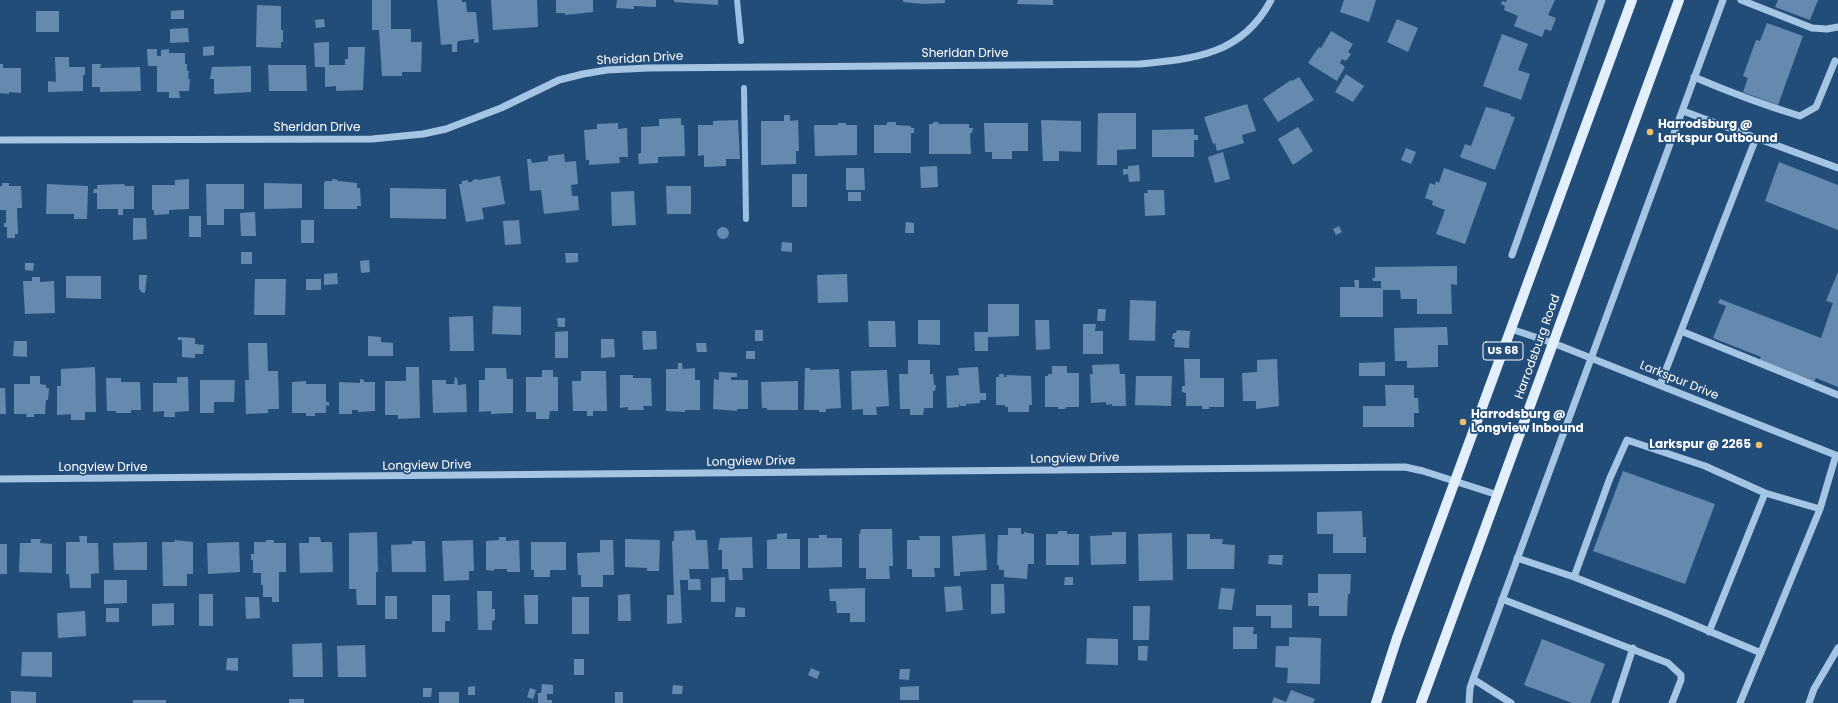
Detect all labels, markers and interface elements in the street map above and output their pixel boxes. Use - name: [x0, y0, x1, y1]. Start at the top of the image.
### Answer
- street label: Sheridan Drive: [922, 47, 1008, 61]
- street label: Sheridan Drive: [596, 50, 684, 68]
- place label: Harrodsburg @ Larkspur Outbound: [1658, 118, 1778, 146]
- street label: Sheridan Drive: [274, 121, 360, 135]
- marker: Harrodsburg @ Larkspur Outbound: [1645, 127, 1655, 137]
- street label: Harrodsburg Road: [1512, 293, 1564, 401]
- road number: US 68: [1483, 342, 1523, 360]
- street label: Larkspur Drive: [1637, 359, 1721, 403]
- place label: Harrodsburg @ Longview Inbound: [1471, 408, 1584, 436]
- marker: Harrodsburg @ Longview Inbound: [1458, 417, 1468, 427]
- place label: Larkspur @ 2265: [1649, 438, 1751, 452]
- marker: Larkspur @ 2265: [1754, 440, 1764, 450]
- street label: Longview Drive: [1030, 451, 1120, 467]
- street label: Longview Drive: [706, 454, 796, 470]
- street label: Longview Drive: [382, 458, 472, 474]
- street label: Longview Drive: [59, 461, 147, 475]

